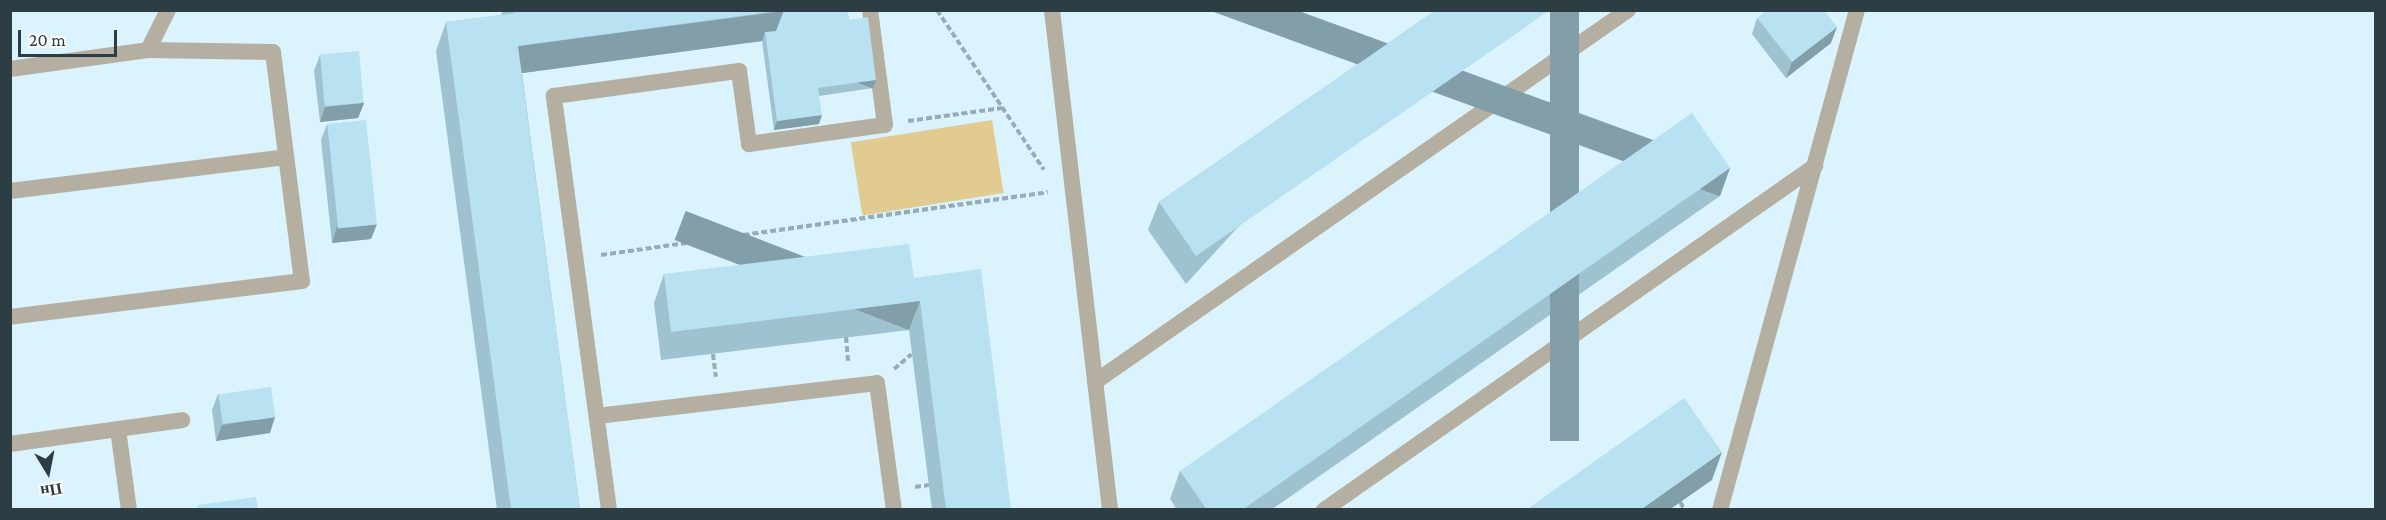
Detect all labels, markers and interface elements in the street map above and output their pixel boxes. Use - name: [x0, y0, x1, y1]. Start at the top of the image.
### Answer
- scale bar: [21, 18, 120, 56]
- text: 20 m: [29, 30, 66, 50]
- north arrow: [18, 442, 78, 502]
- text: Пн: [39, 480, 63, 500]

